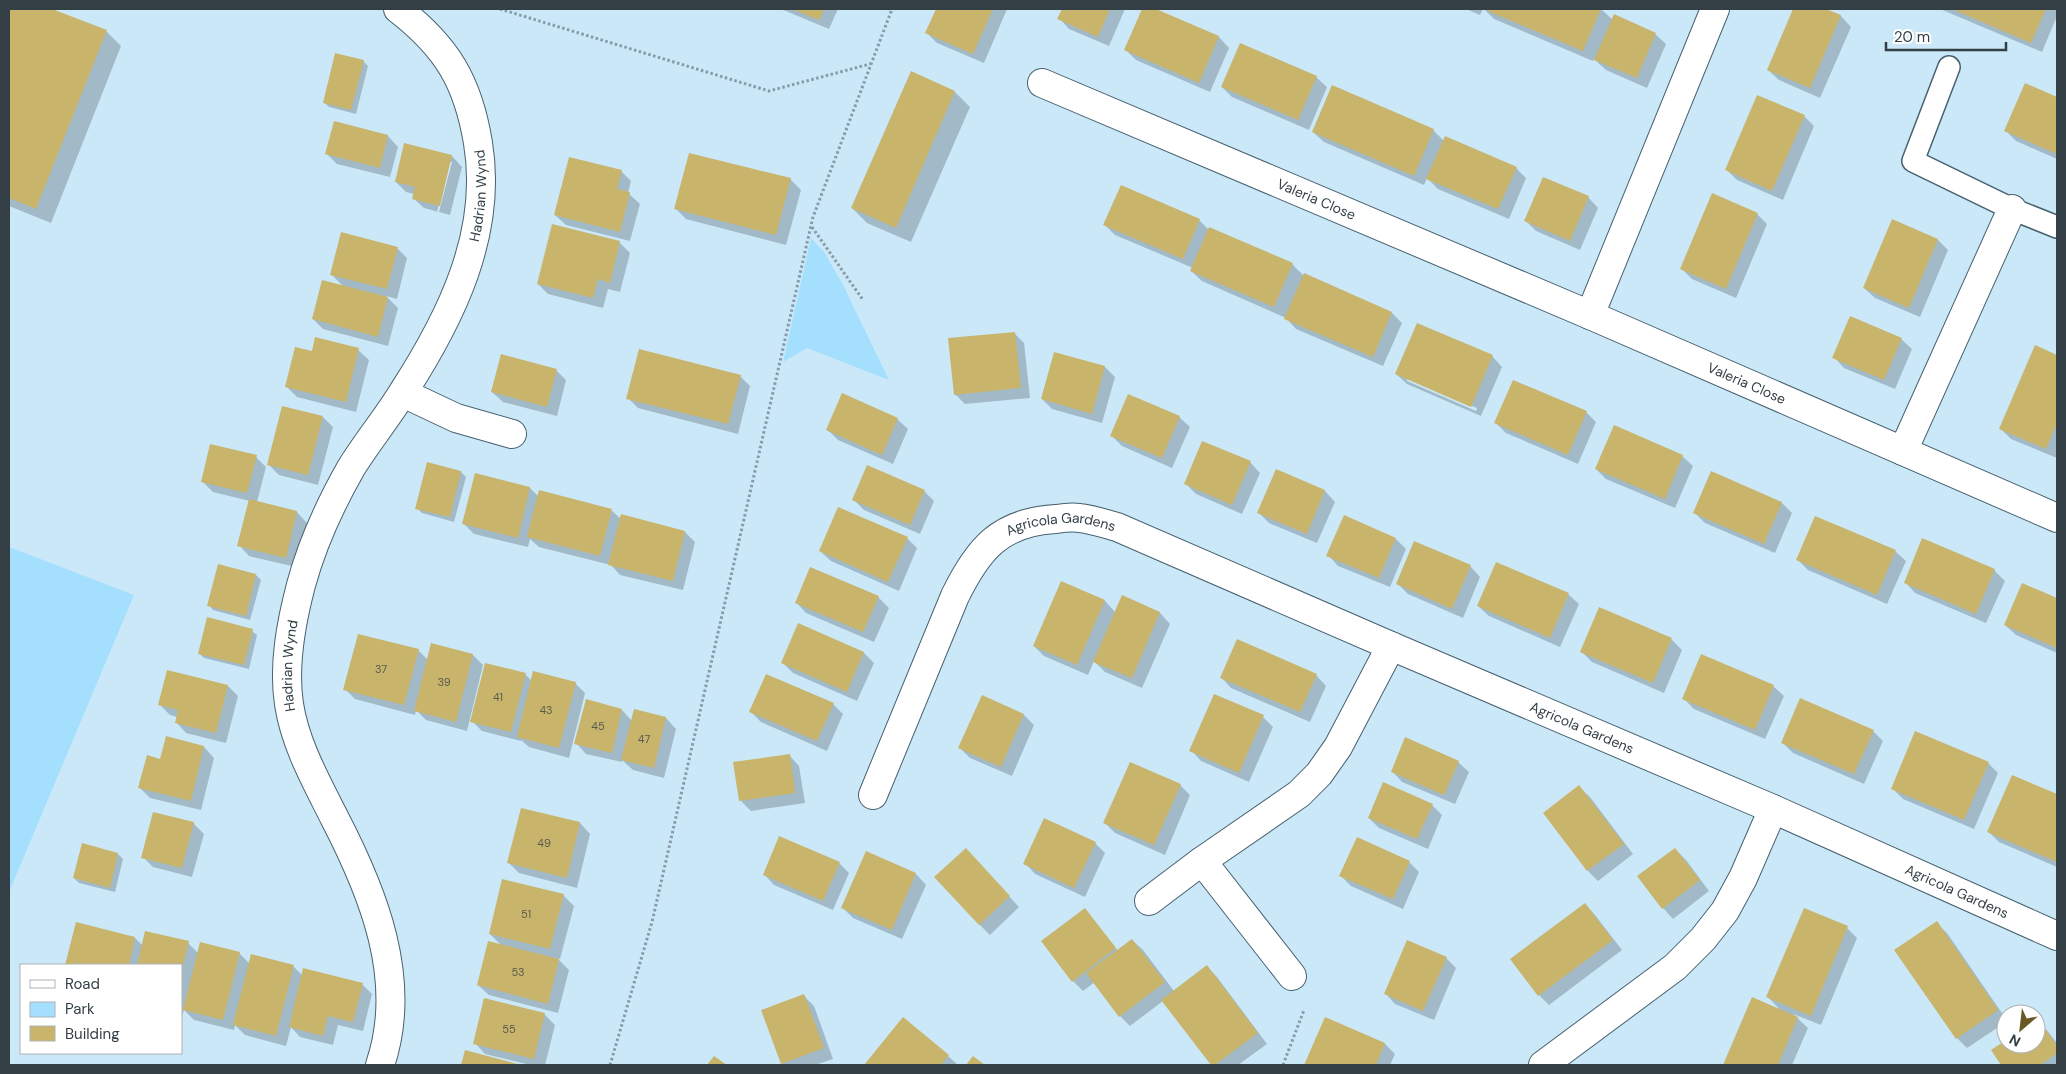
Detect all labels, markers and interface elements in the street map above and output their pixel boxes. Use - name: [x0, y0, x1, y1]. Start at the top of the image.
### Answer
- scale bar: [1886, 20, 2006, 52]
- text: 20 m: [1894, 27, 1930, 47]
- street label: Hadrian Wynd: [465, 149, 490, 243]
- street label: Valeria Close: [1274, 175, 1359, 224]
- street label: Valeria Close: [1705, 358, 1789, 408]
- street label: Agricola Gardens: [1003, 508, 1118, 540]
- street label: Hadrian Wynd: [278, 618, 302, 713]
- house number: 37: [375, 662, 387, 676]
- house number: 39: [437, 675, 451, 689]
- house number: 41: [493, 690, 503, 704]
- street label: Agricola Gardens: [1527, 697, 1637, 758]
- house number: 43: [539, 703, 553, 717]
- house number: 45: [591, 719, 605, 733]
- house number: 47: [638, 732, 650, 746]
- house number: 49: [537, 836, 551, 850]
- street label: Agricola Gardens: [1902, 860, 2011, 922]
- house number: 51: [521, 907, 531, 921]
- legend: [20, 964, 182, 1054]
- house number: 53: [511, 965, 525, 979]
- text: Road: [65, 974, 100, 994]
- text: Park: [65, 999, 95, 1019]
- north arrow: [1996, 1004, 2046, 1054]
- house number: 55: [502, 1022, 516, 1036]
- text: Building: [65, 1024, 120, 1044]
- text: N: [2006, 1030, 2024, 1051]

